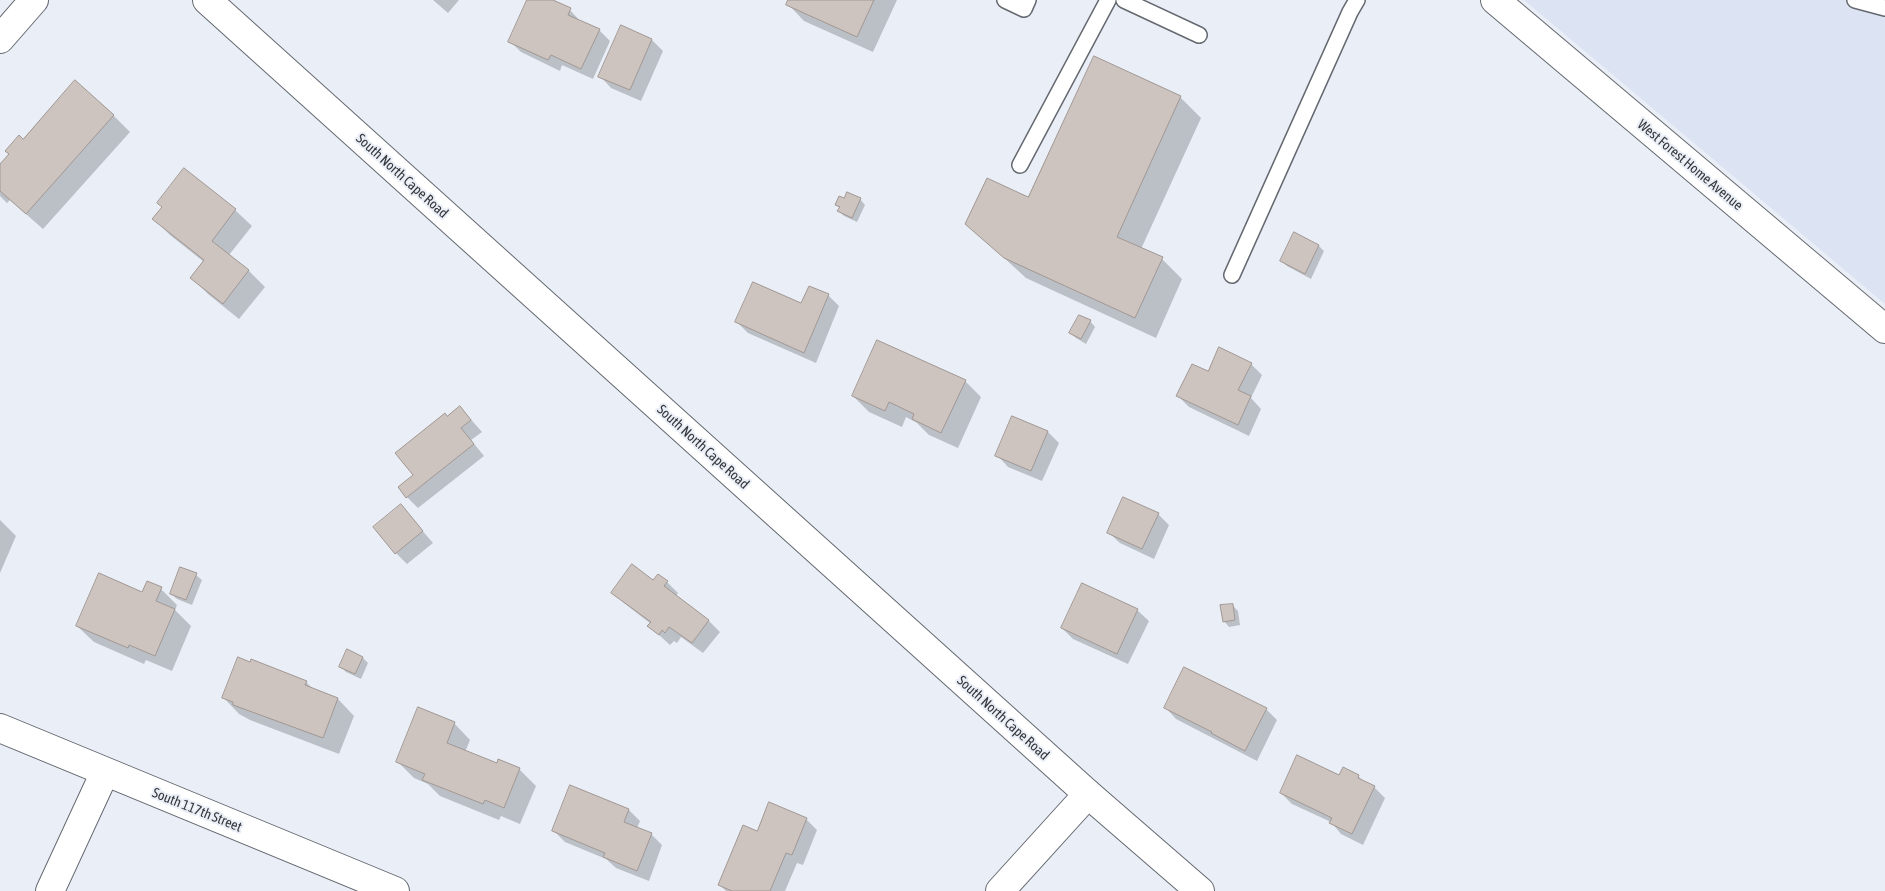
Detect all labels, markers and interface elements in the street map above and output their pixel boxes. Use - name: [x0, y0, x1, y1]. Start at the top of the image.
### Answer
- street label: West Forest Home Avenue: [1634, 116, 1746, 214]
- street label: South North Cape Road: [353, 130, 451, 222]
- street label: South North Cape Road: [654, 401, 752, 493]
- street label: South North Cape Road: [954, 672, 1052, 764]
- street label: South 117th Street: [150, 784, 244, 836]

